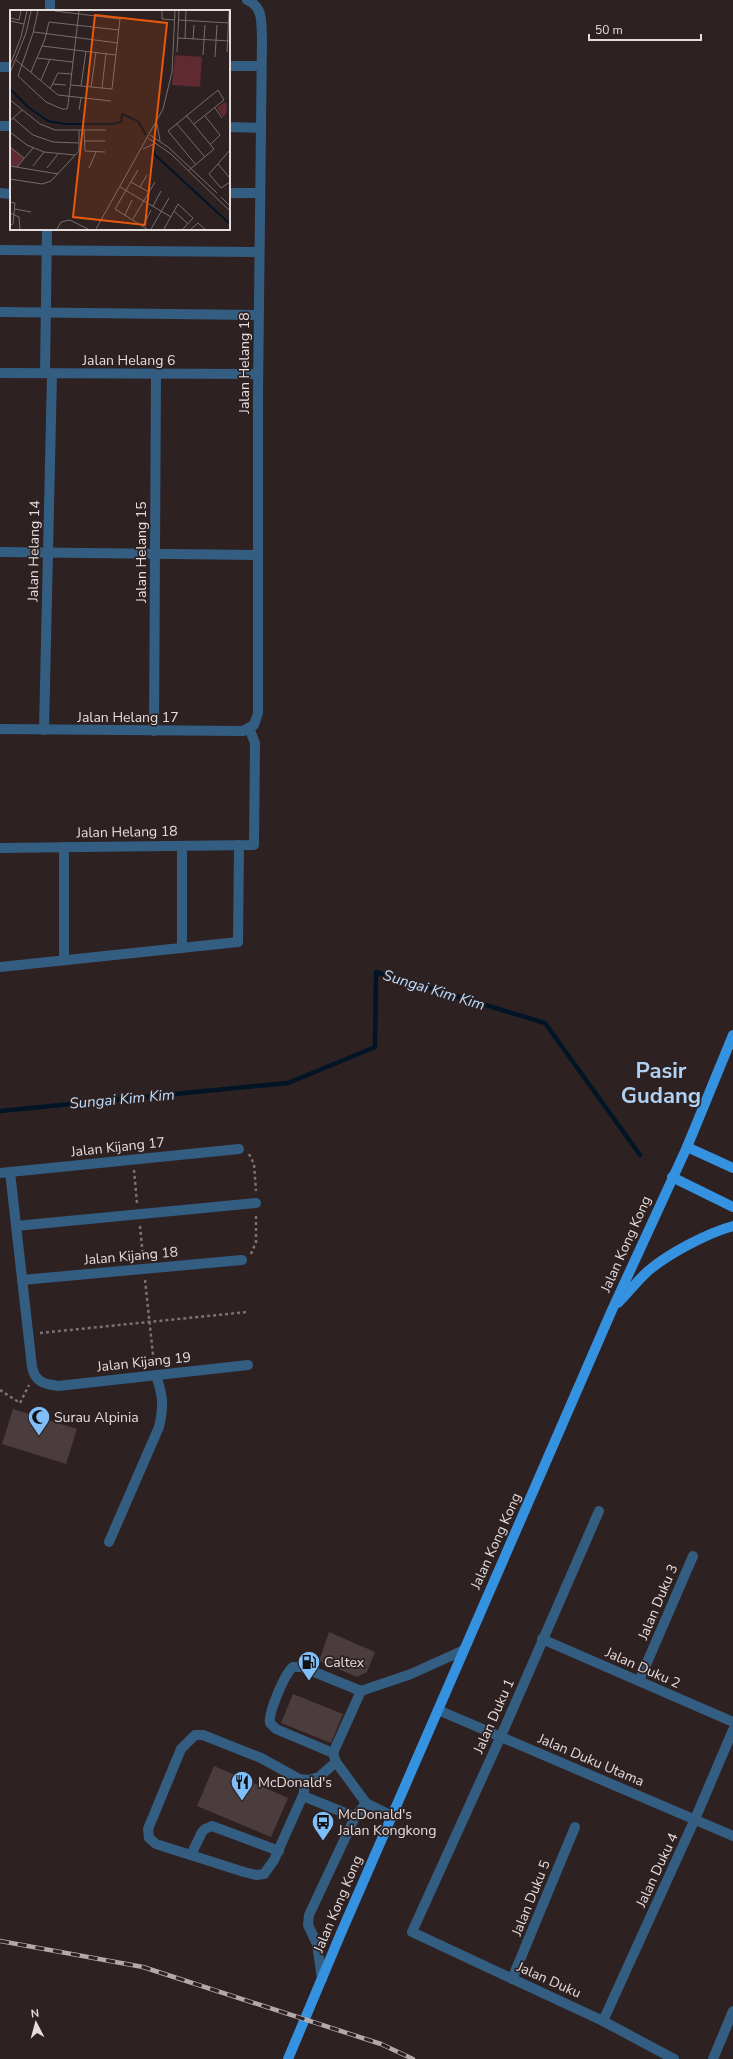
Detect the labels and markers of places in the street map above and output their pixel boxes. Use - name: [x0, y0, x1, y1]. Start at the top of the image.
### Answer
- mosque icon: Surau Alpinia: [26, 1404, 52, 1437]
- place label: Surau Alpinia: [54, 1408, 139, 1427]
- fuel station icon: Caltex: [296, 1649, 322, 1682]
- place label: Caltex: [324, 1653, 365, 1672]
- restaurant icon: McDonald's: [229, 1769, 255, 1802]
- place label: McDonald's: [258, 1773, 332, 1792]
- place label: McDonald's Jalan Kongkong: [337, 1805, 436, 1840]
- bus stop icon: McDonald's Jalan Kongkong: [310, 1809, 336, 1842]

